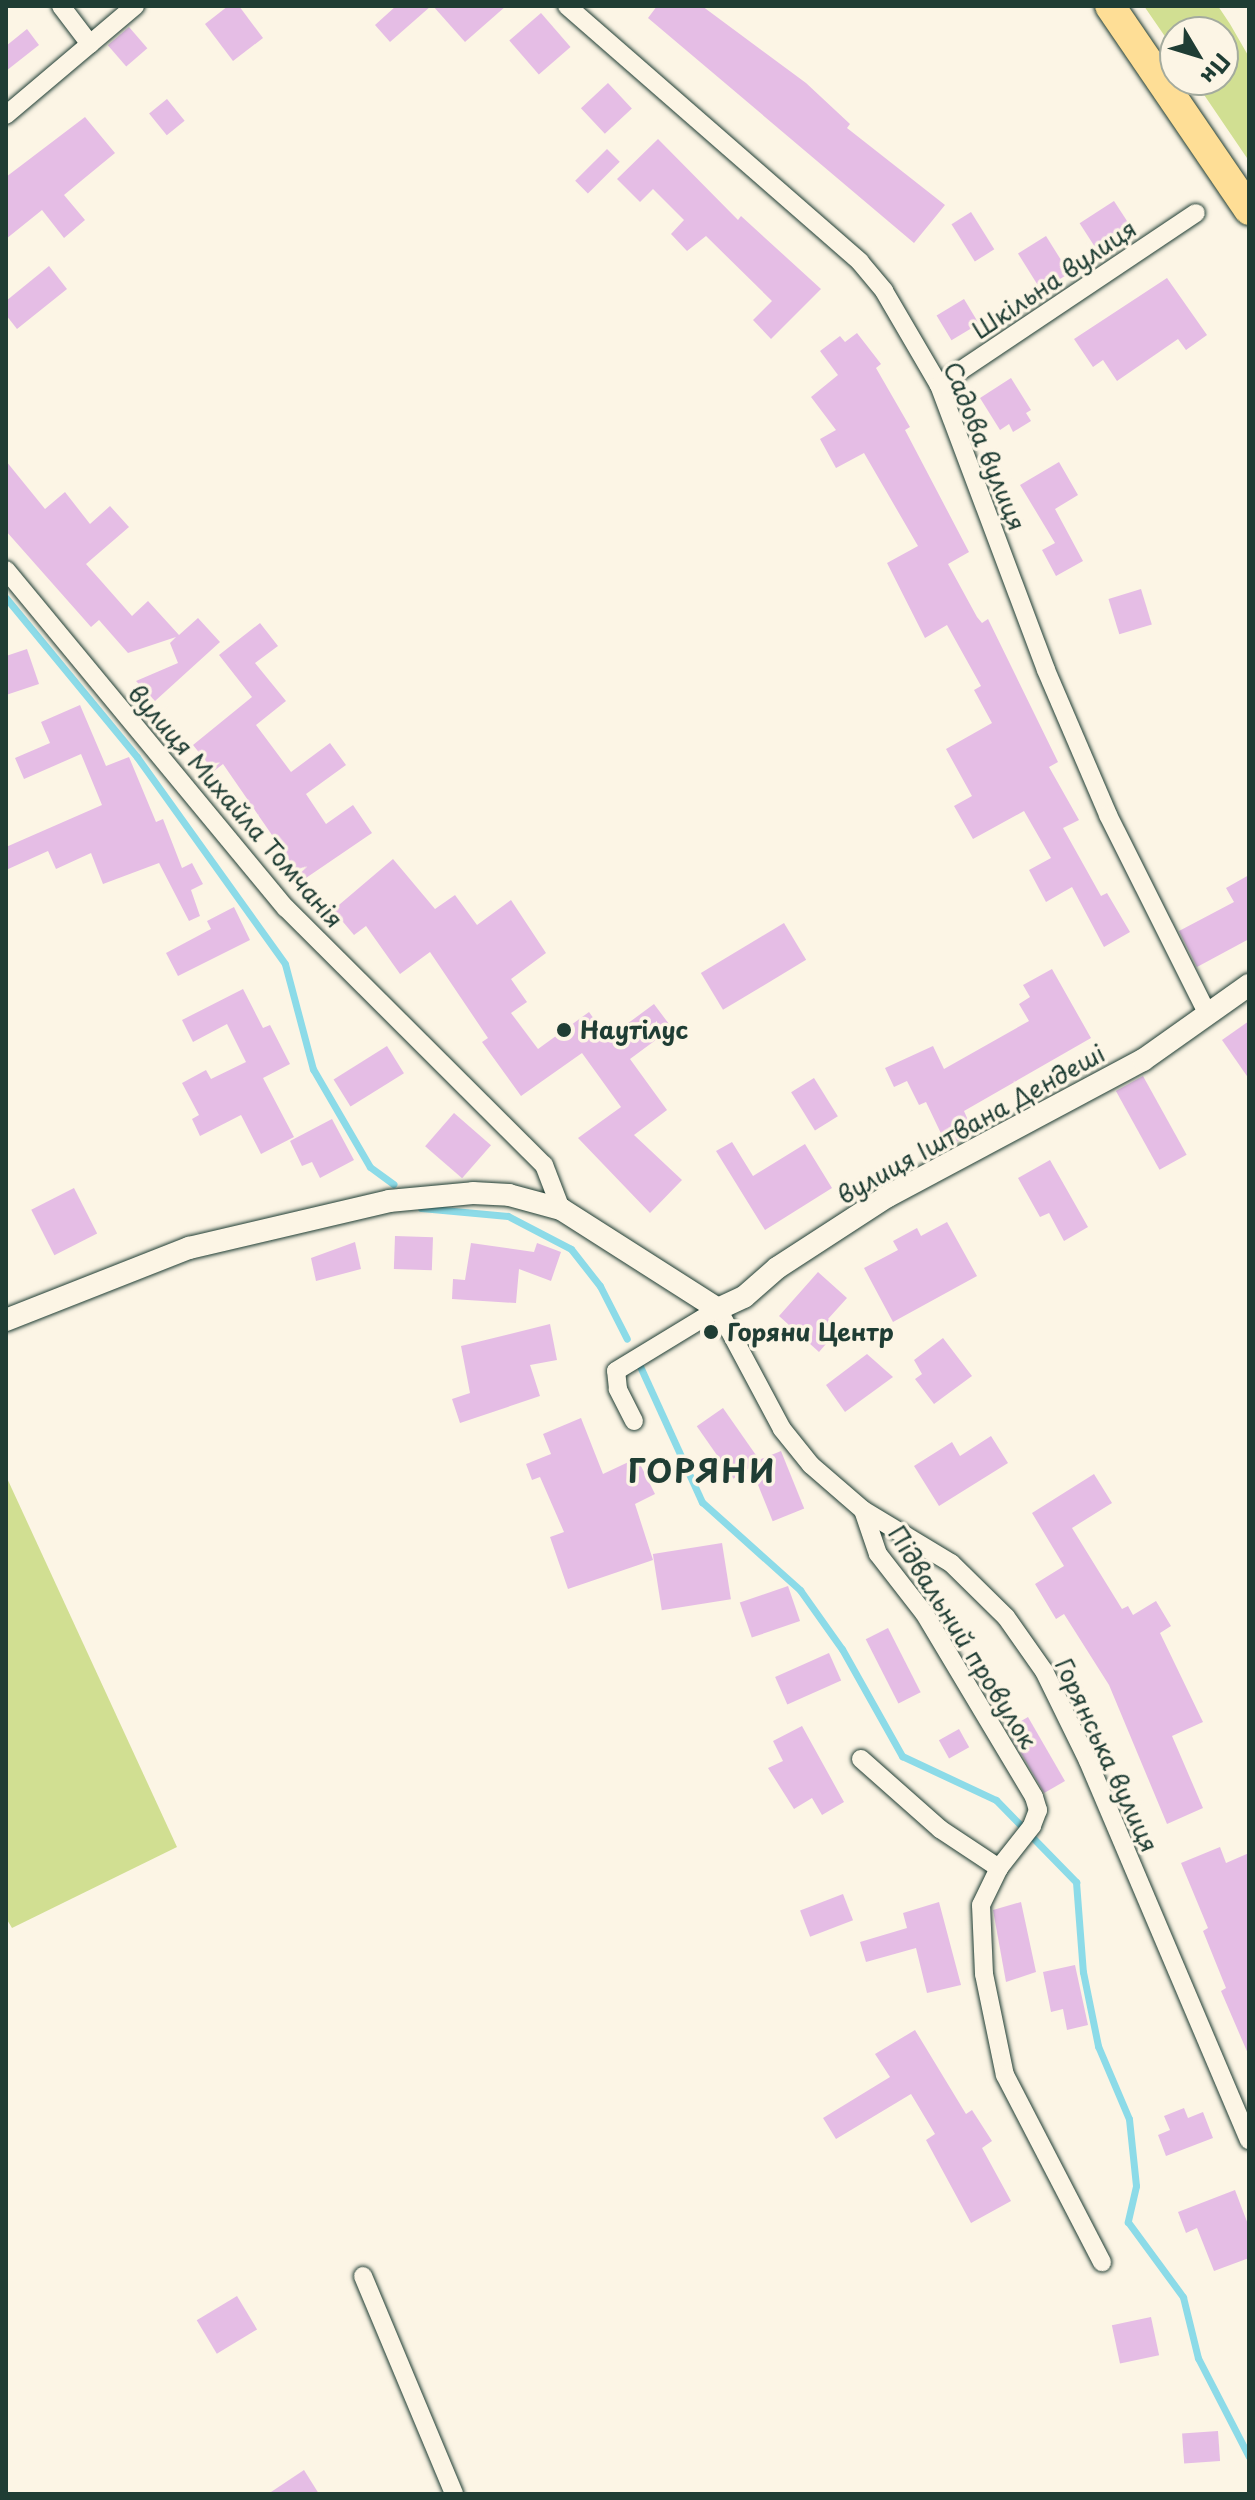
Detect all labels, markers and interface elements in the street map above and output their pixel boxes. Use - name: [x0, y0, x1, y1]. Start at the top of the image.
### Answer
- north arrow: [1159, 16, 1239, 96]
- text: Пн: [1194, 47, 1240, 93]
- street label: Шкільна вулиця: [966, 213, 1142, 345]
- street label: Садова вулиця: [938, 357, 1032, 535]
- street label: вулиця Михайла Томчанія: [122, 678, 350, 934]
- place label: Наутілус: [580, 1016, 688, 1044]
- marker: Наутілус: [555, 1021, 573, 1039]
- street label: вулиця Іштвана Дендеші: [832, 1038, 1110, 1210]
- place label: Горяни Центр: [727, 1318, 894, 1346]
- marker: Горяни Центр: [702, 1323, 720, 1341]
- district label: ГОРЯНИ: [628, 1451, 776, 1489]
- street label: Підвальний провулок: [883, 1520, 1043, 1754]
- street label: Горянська вулиця: [1049, 1653, 1165, 1857]

